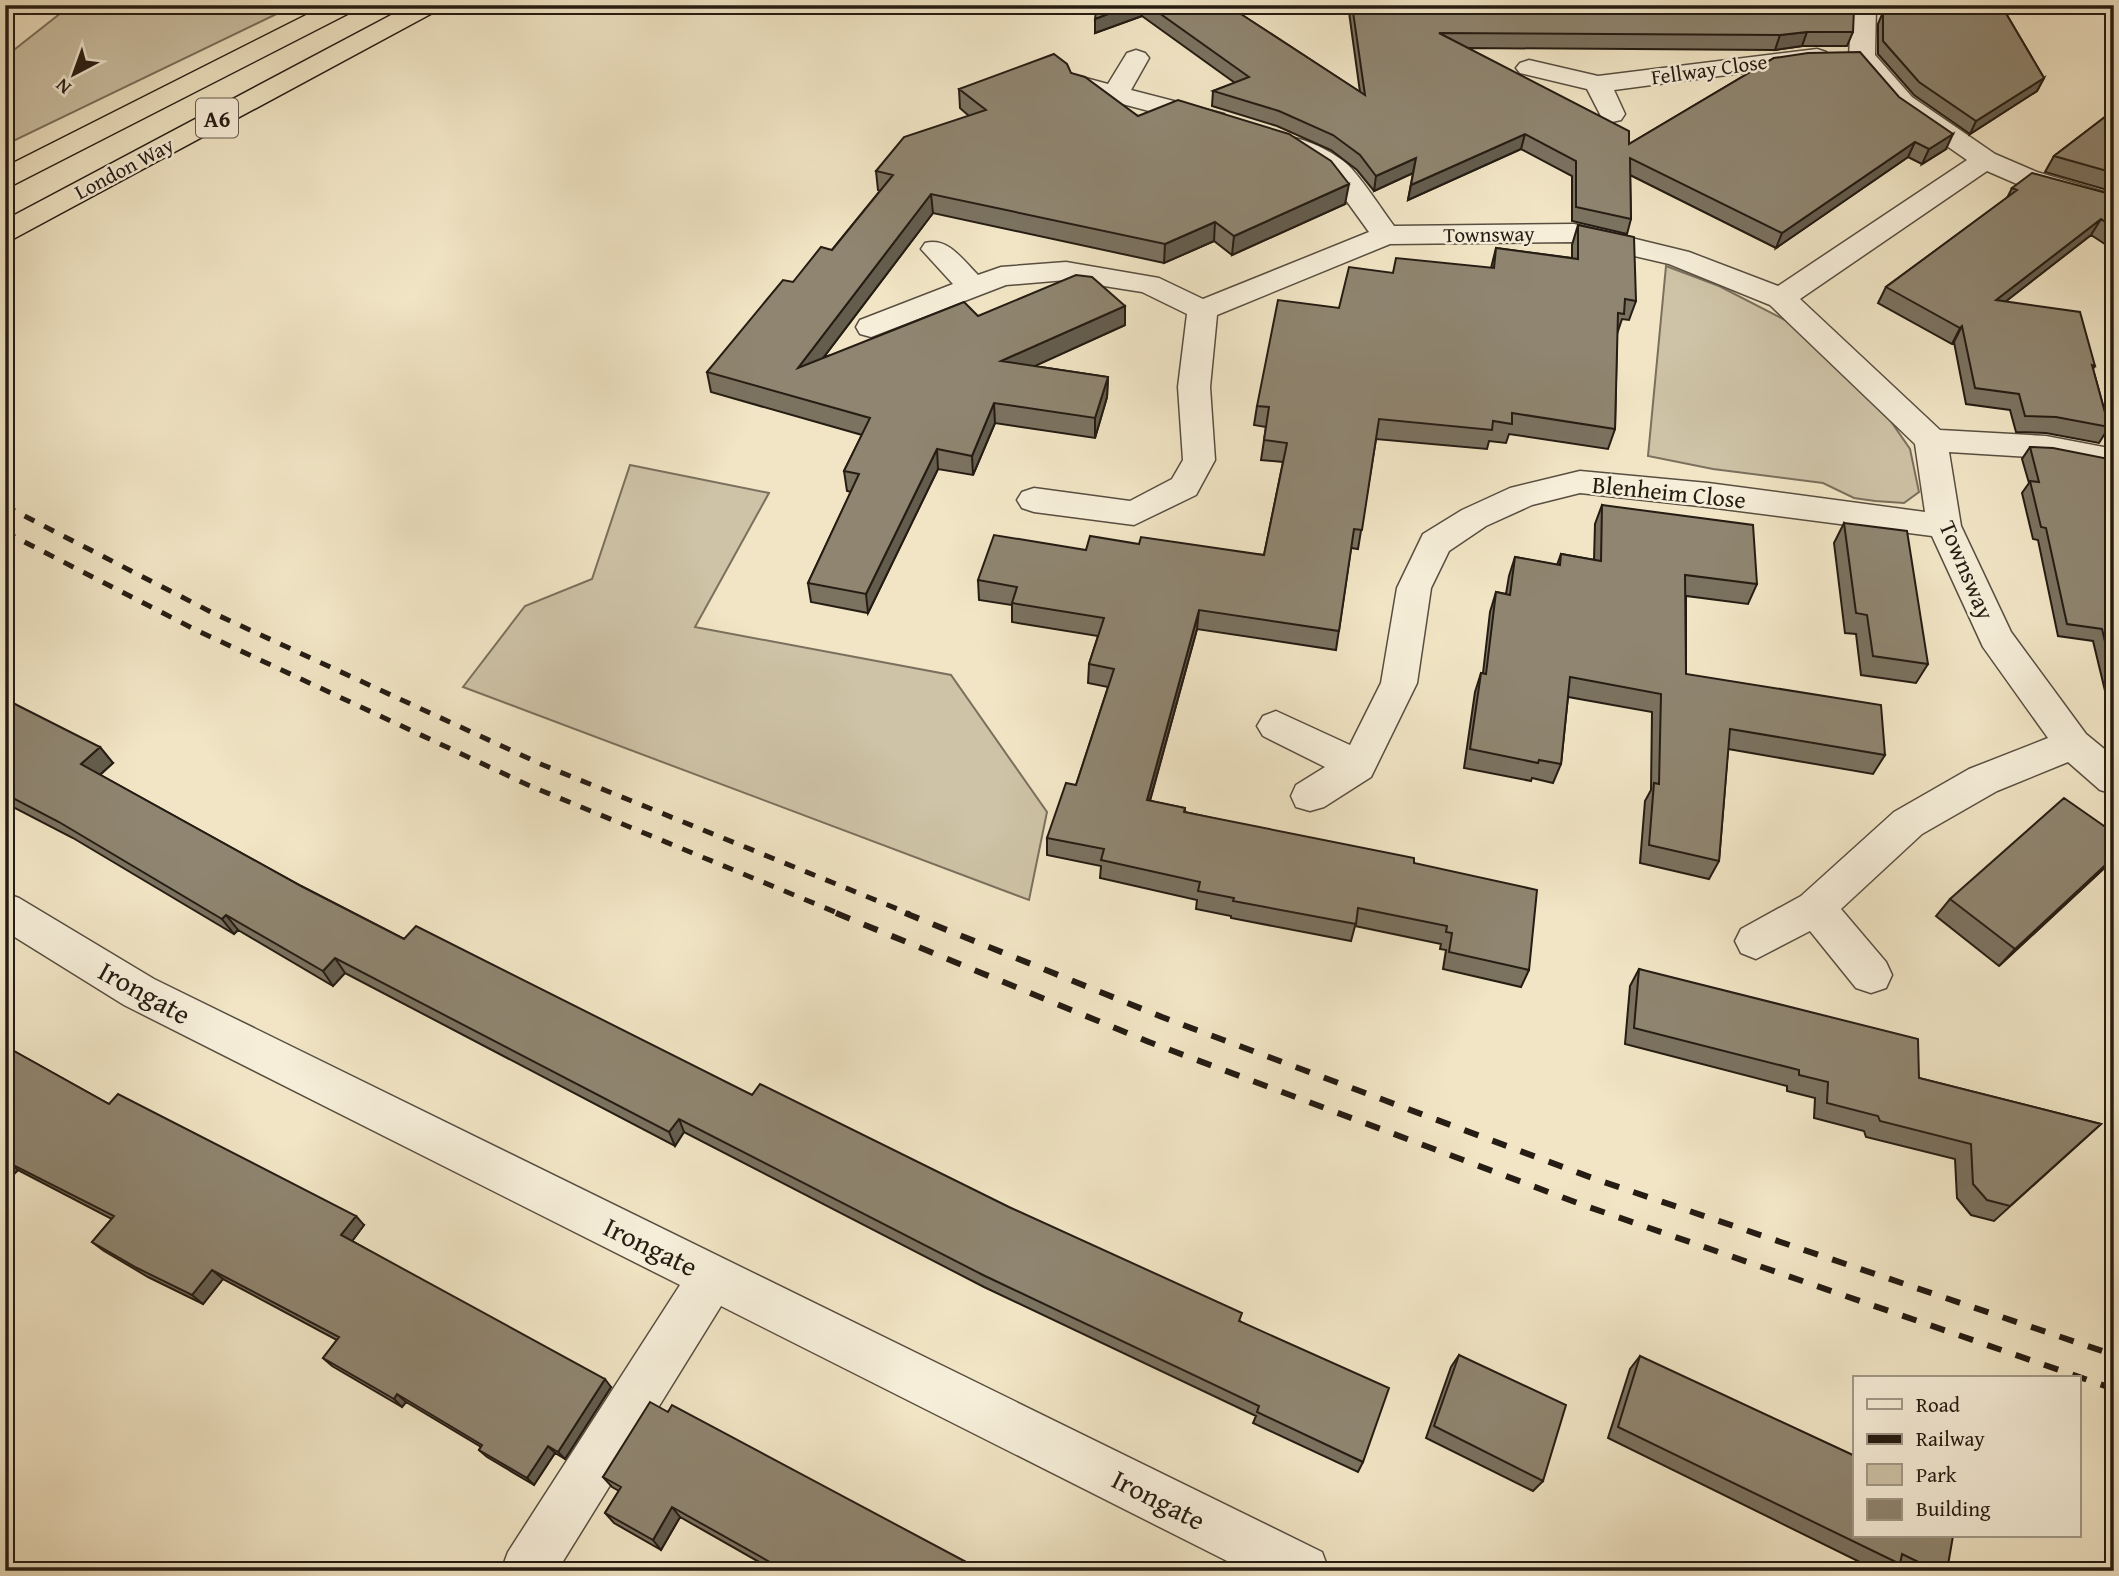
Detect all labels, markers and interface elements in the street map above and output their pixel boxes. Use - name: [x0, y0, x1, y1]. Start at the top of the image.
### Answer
- north arrow: [38, 38, 108, 108]
- street label: Fellway Close: [1649, 45, 1769, 92]
- text: N: [49, 72, 77, 102]
- road number: A6: [196, 99, 238, 138]
- street label: London Way: [69, 129, 180, 207]
- street label: Townsway: [1443, 218, 1535, 250]
- street label: Blenheim Close: [1590, 467, 1748, 517]
- street label: Townsway: [1930, 515, 2004, 625]
- street label: Irongate: [91, 950, 199, 1034]
- street label: Irongate: [597, 1206, 705, 1286]
- legend: [1853, 1376, 2080, 1538]
- text: Road: [1916, 1389, 1961, 1420]
- text: Railway: [1916, 1423, 1985, 1454]
- street label: Irongate: [1105, 1458, 1213, 1540]
- text: Park: [1916, 1459, 1957, 1490]
- text: Building: [1916, 1493, 1991, 1524]

